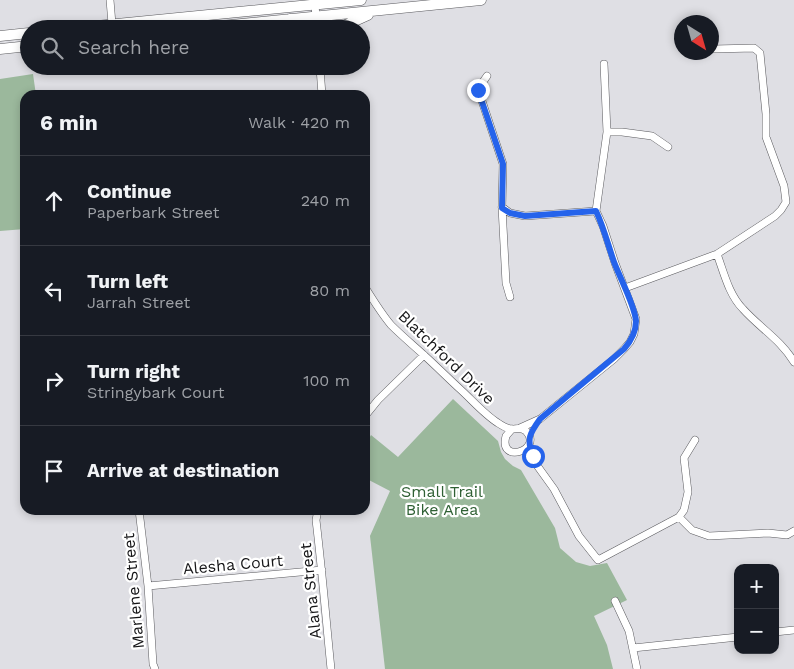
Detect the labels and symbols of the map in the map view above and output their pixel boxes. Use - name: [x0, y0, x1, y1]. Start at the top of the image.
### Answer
- north arrow: [674, 15, 719, 60]
- route end: [467, 79, 490, 102]
- street label: Blatchford Drive: [394, 306, 499, 408]
- route start: [522, 445, 545, 468]
- park label: Small Trail Bike Area: [401, 482, 483, 519]
- street label: Marlene Street: [119, 532, 148, 650]
- street label: Alana Street: [296, 542, 325, 640]
- street label: Alesha Court: [182, 551, 284, 578]

